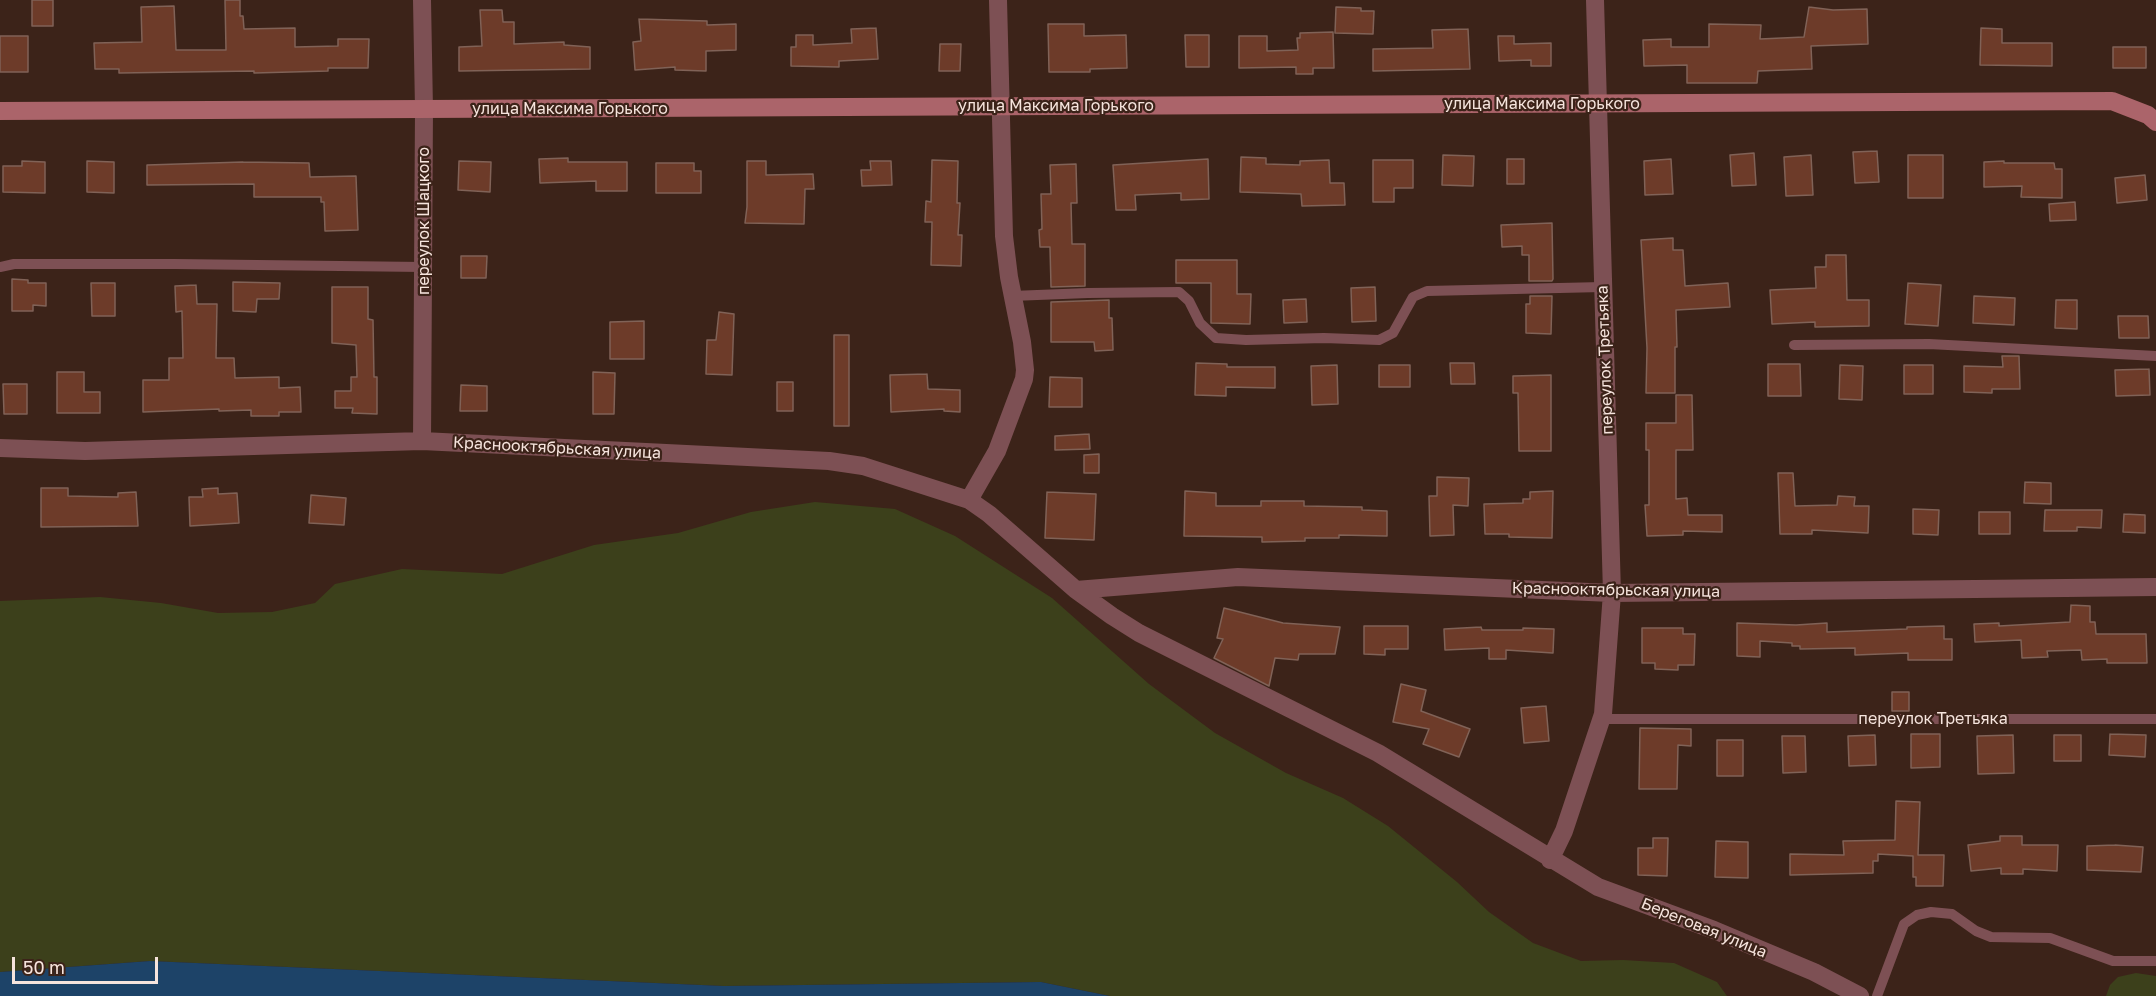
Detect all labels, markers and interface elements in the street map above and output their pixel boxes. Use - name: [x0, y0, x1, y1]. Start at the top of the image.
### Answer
- street label: улица Максима Горького: [1444, 94, 1640, 114]
- street label: улица Максима Горького: [958, 96, 1154, 116]
- street label: улица Максима Горького: [472, 99, 668, 119]
- street label: переулок Шацкого: [414, 147, 434, 295]
- street label: переулок Третьяка: [1593, 285, 1617, 435]
- street label: Краснооктябрьская улица: [452, 433, 662, 463]
- street label: Краснооктябрьская улица: [1512, 579, 1720, 601]
- street label: переулок Третьяка: [1858, 709, 2008, 729]
- street label: Береговая улица: [1638, 894, 1770, 962]
- scale bar: [15, 945, 160, 983]
- text: 50 m: [23, 956, 65, 978]

